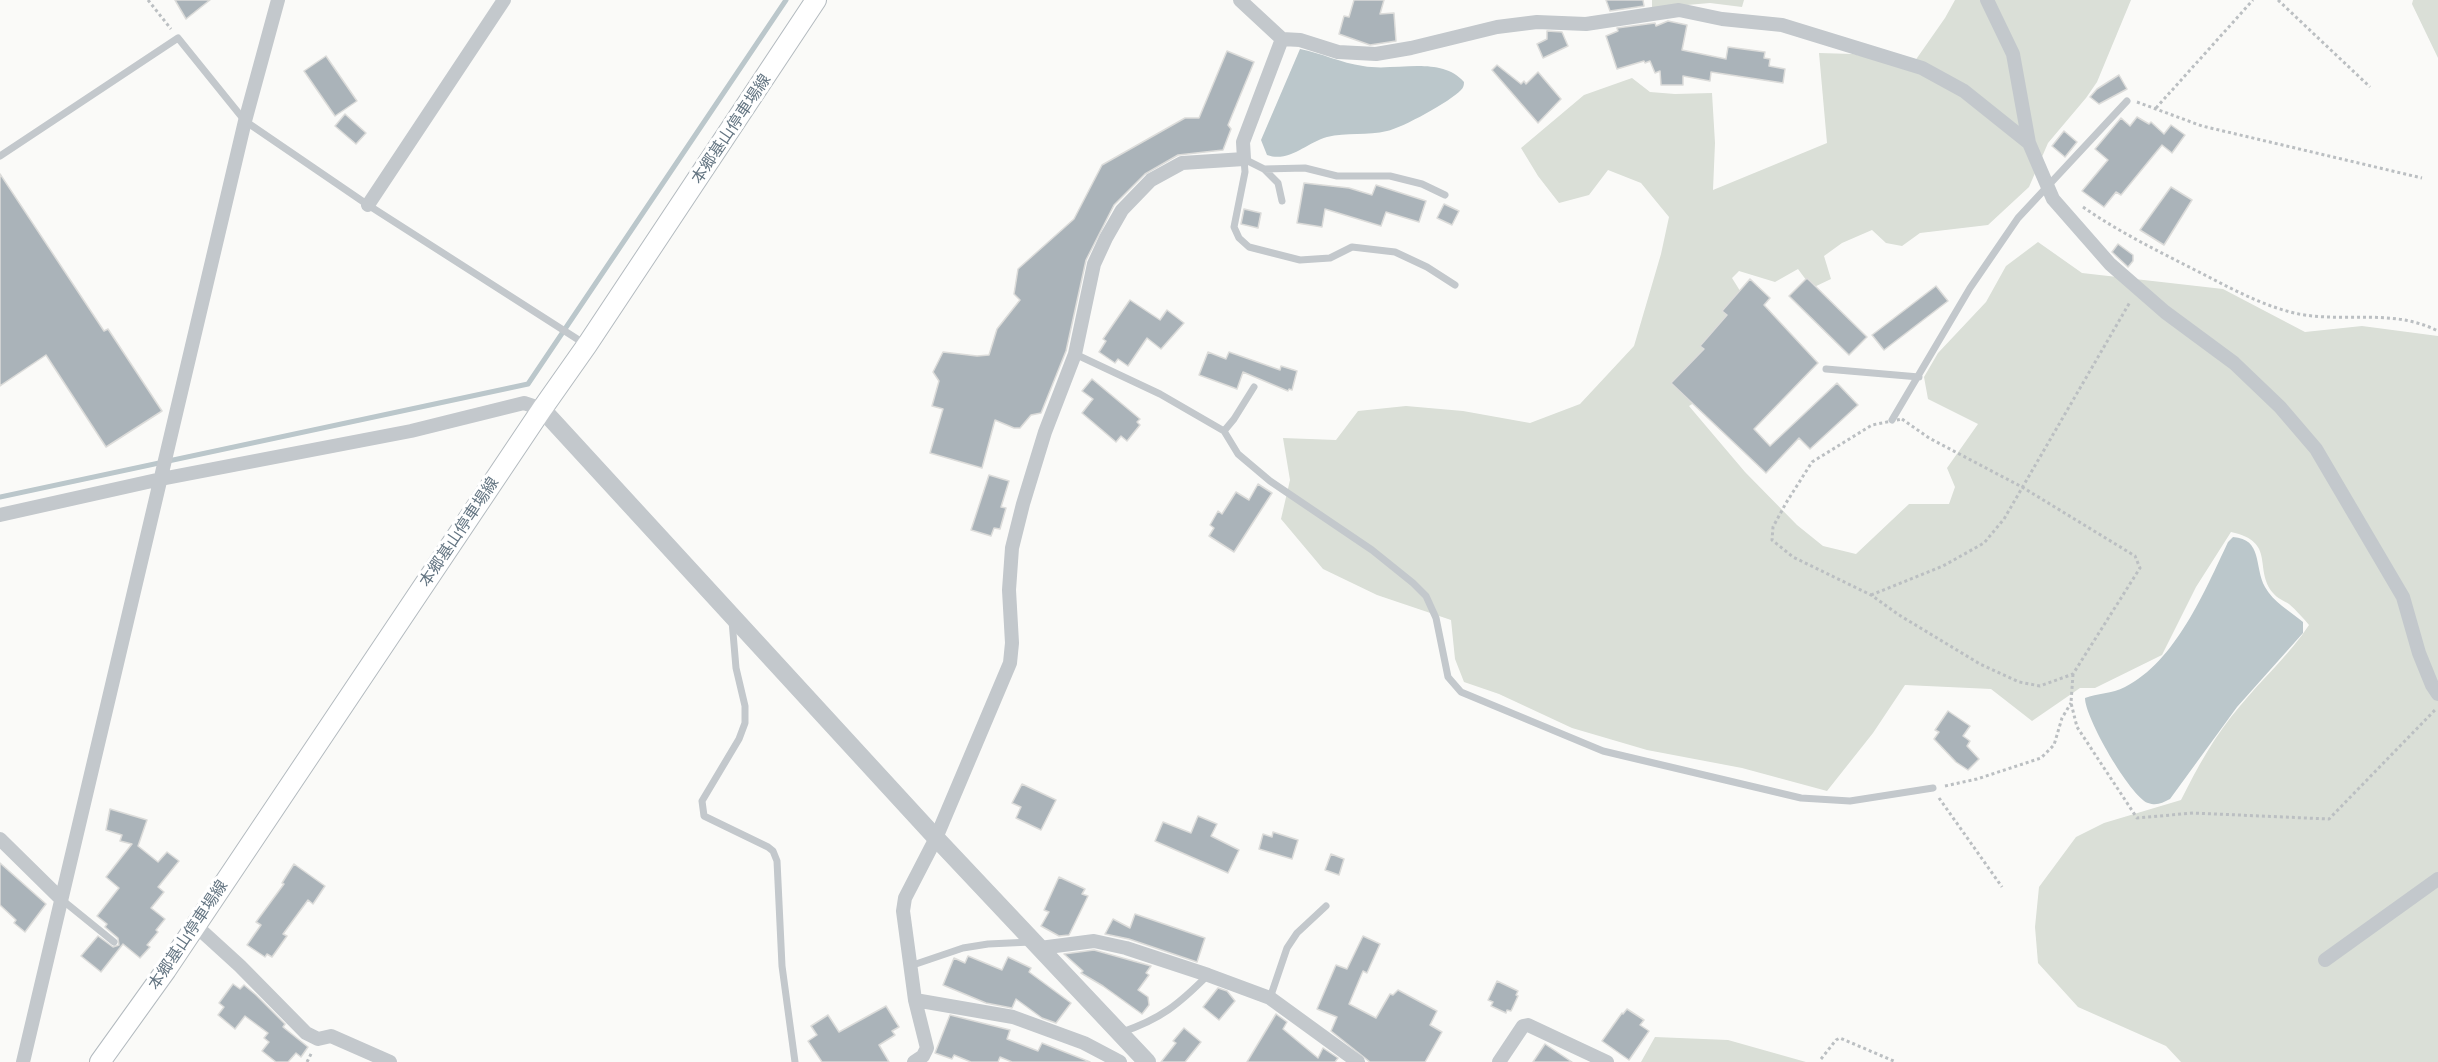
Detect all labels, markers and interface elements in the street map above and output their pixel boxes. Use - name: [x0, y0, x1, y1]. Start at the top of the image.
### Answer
- street label: 本郷基山停車場線: [687, 71, 775, 187]
- street label: 本郷基山停車場線: [415, 474, 503, 590]
- street label: 本郷基山停車場線: [144, 877, 232, 993]

